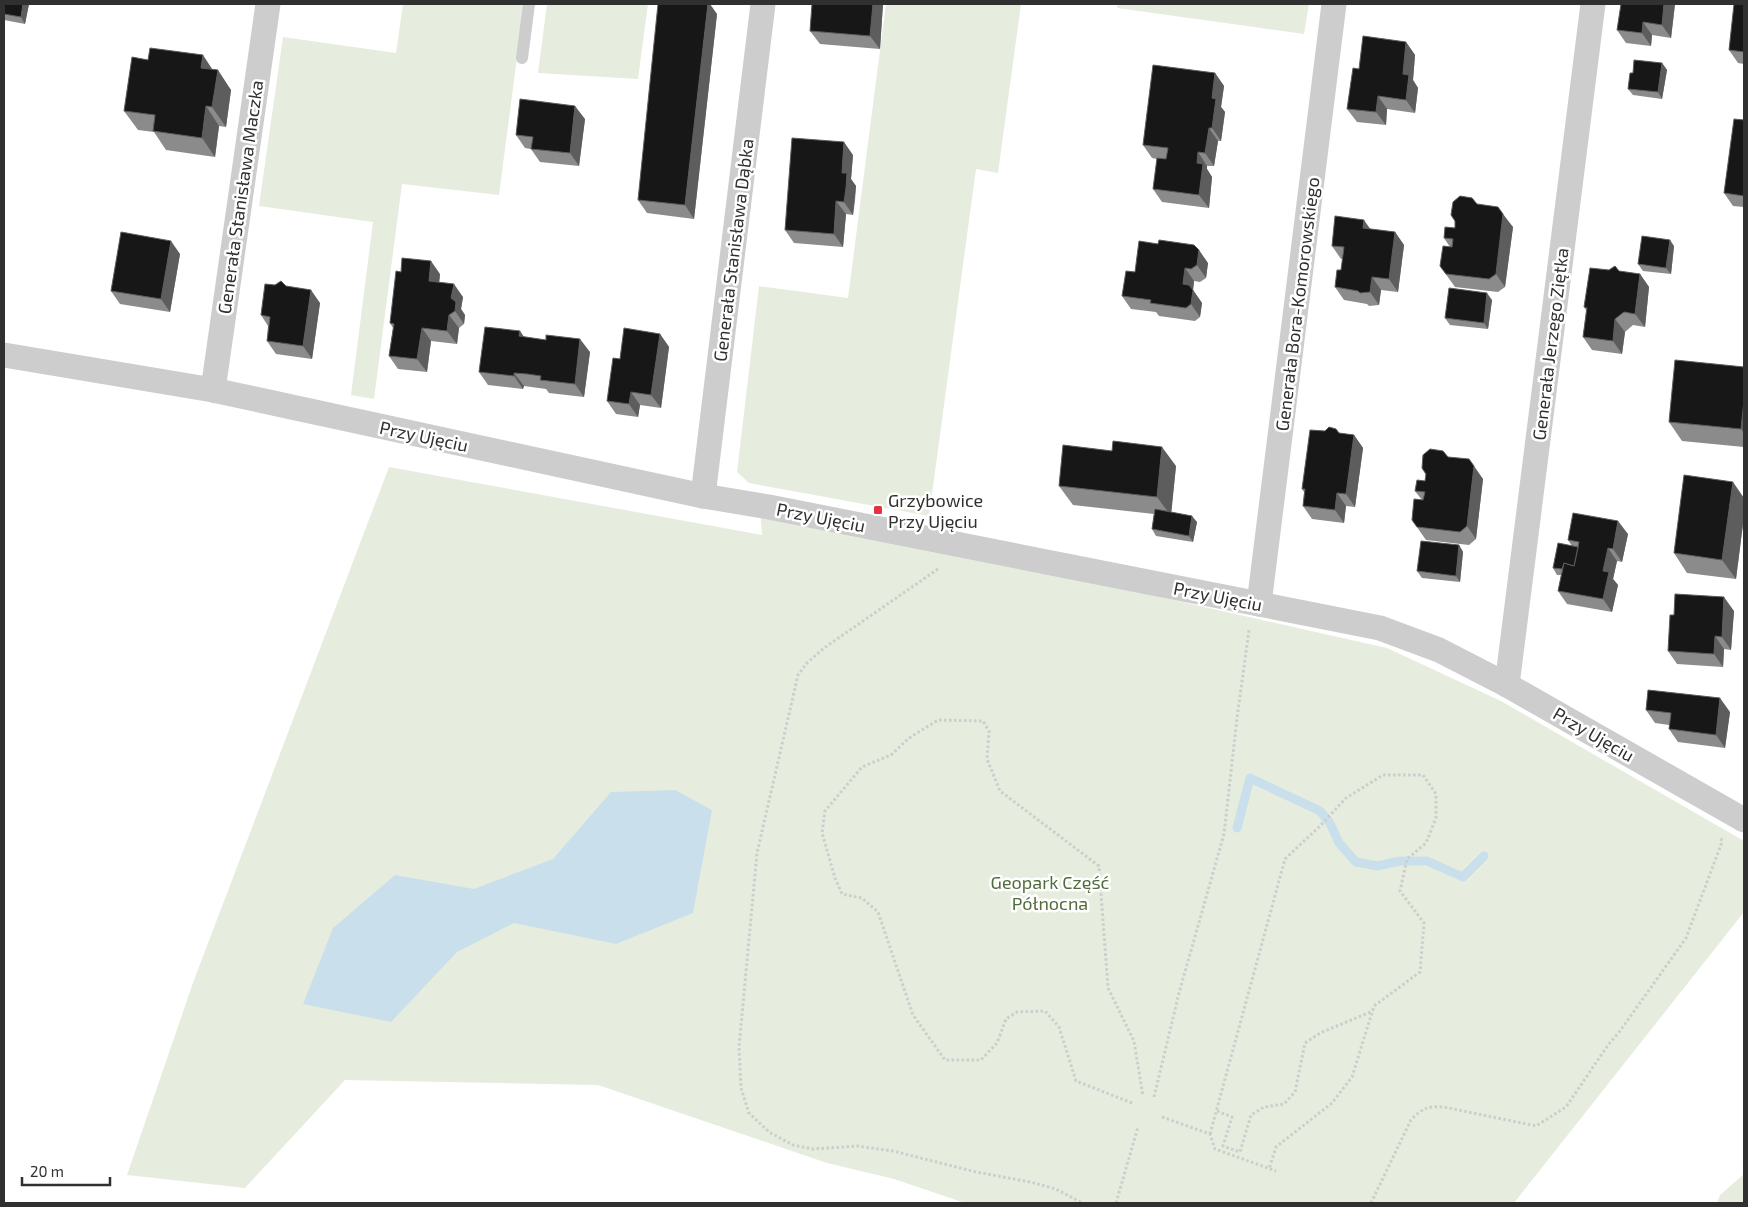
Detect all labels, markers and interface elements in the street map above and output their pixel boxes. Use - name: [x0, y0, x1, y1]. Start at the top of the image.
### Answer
- street label: Generała Stanisława Maczka: [213, 79, 267, 315]
- street label: Generała Stanisława Dąbka: [708, 137, 758, 363]
- street label: Generała Bora-Komorowskiego: [1270, 176, 1324, 432]
- street label: Generała Jerzego Ziętka: [1527, 246, 1573, 442]
- street label: Przy Ujęciu: [378, 416, 470, 456]
- place label: Grzybowice Przy Ujęciu: [888, 489, 983, 532]
- street label: Przy Ujęciu: [775, 498, 867, 536]
- marker: Grzybowice Przy Ujęciu: [872, 504, 884, 516]
- street label: Przy Ujęciu: [1172, 577, 1264, 615]
- street label: Przy Ujęciu: [1550, 702, 1638, 766]
- park label: Geopark Część Północna: [991, 871, 1110, 914]
- scale bar: [22, 1154, 110, 1186]
- text: 20 m: [30, 1162, 64, 1180]

